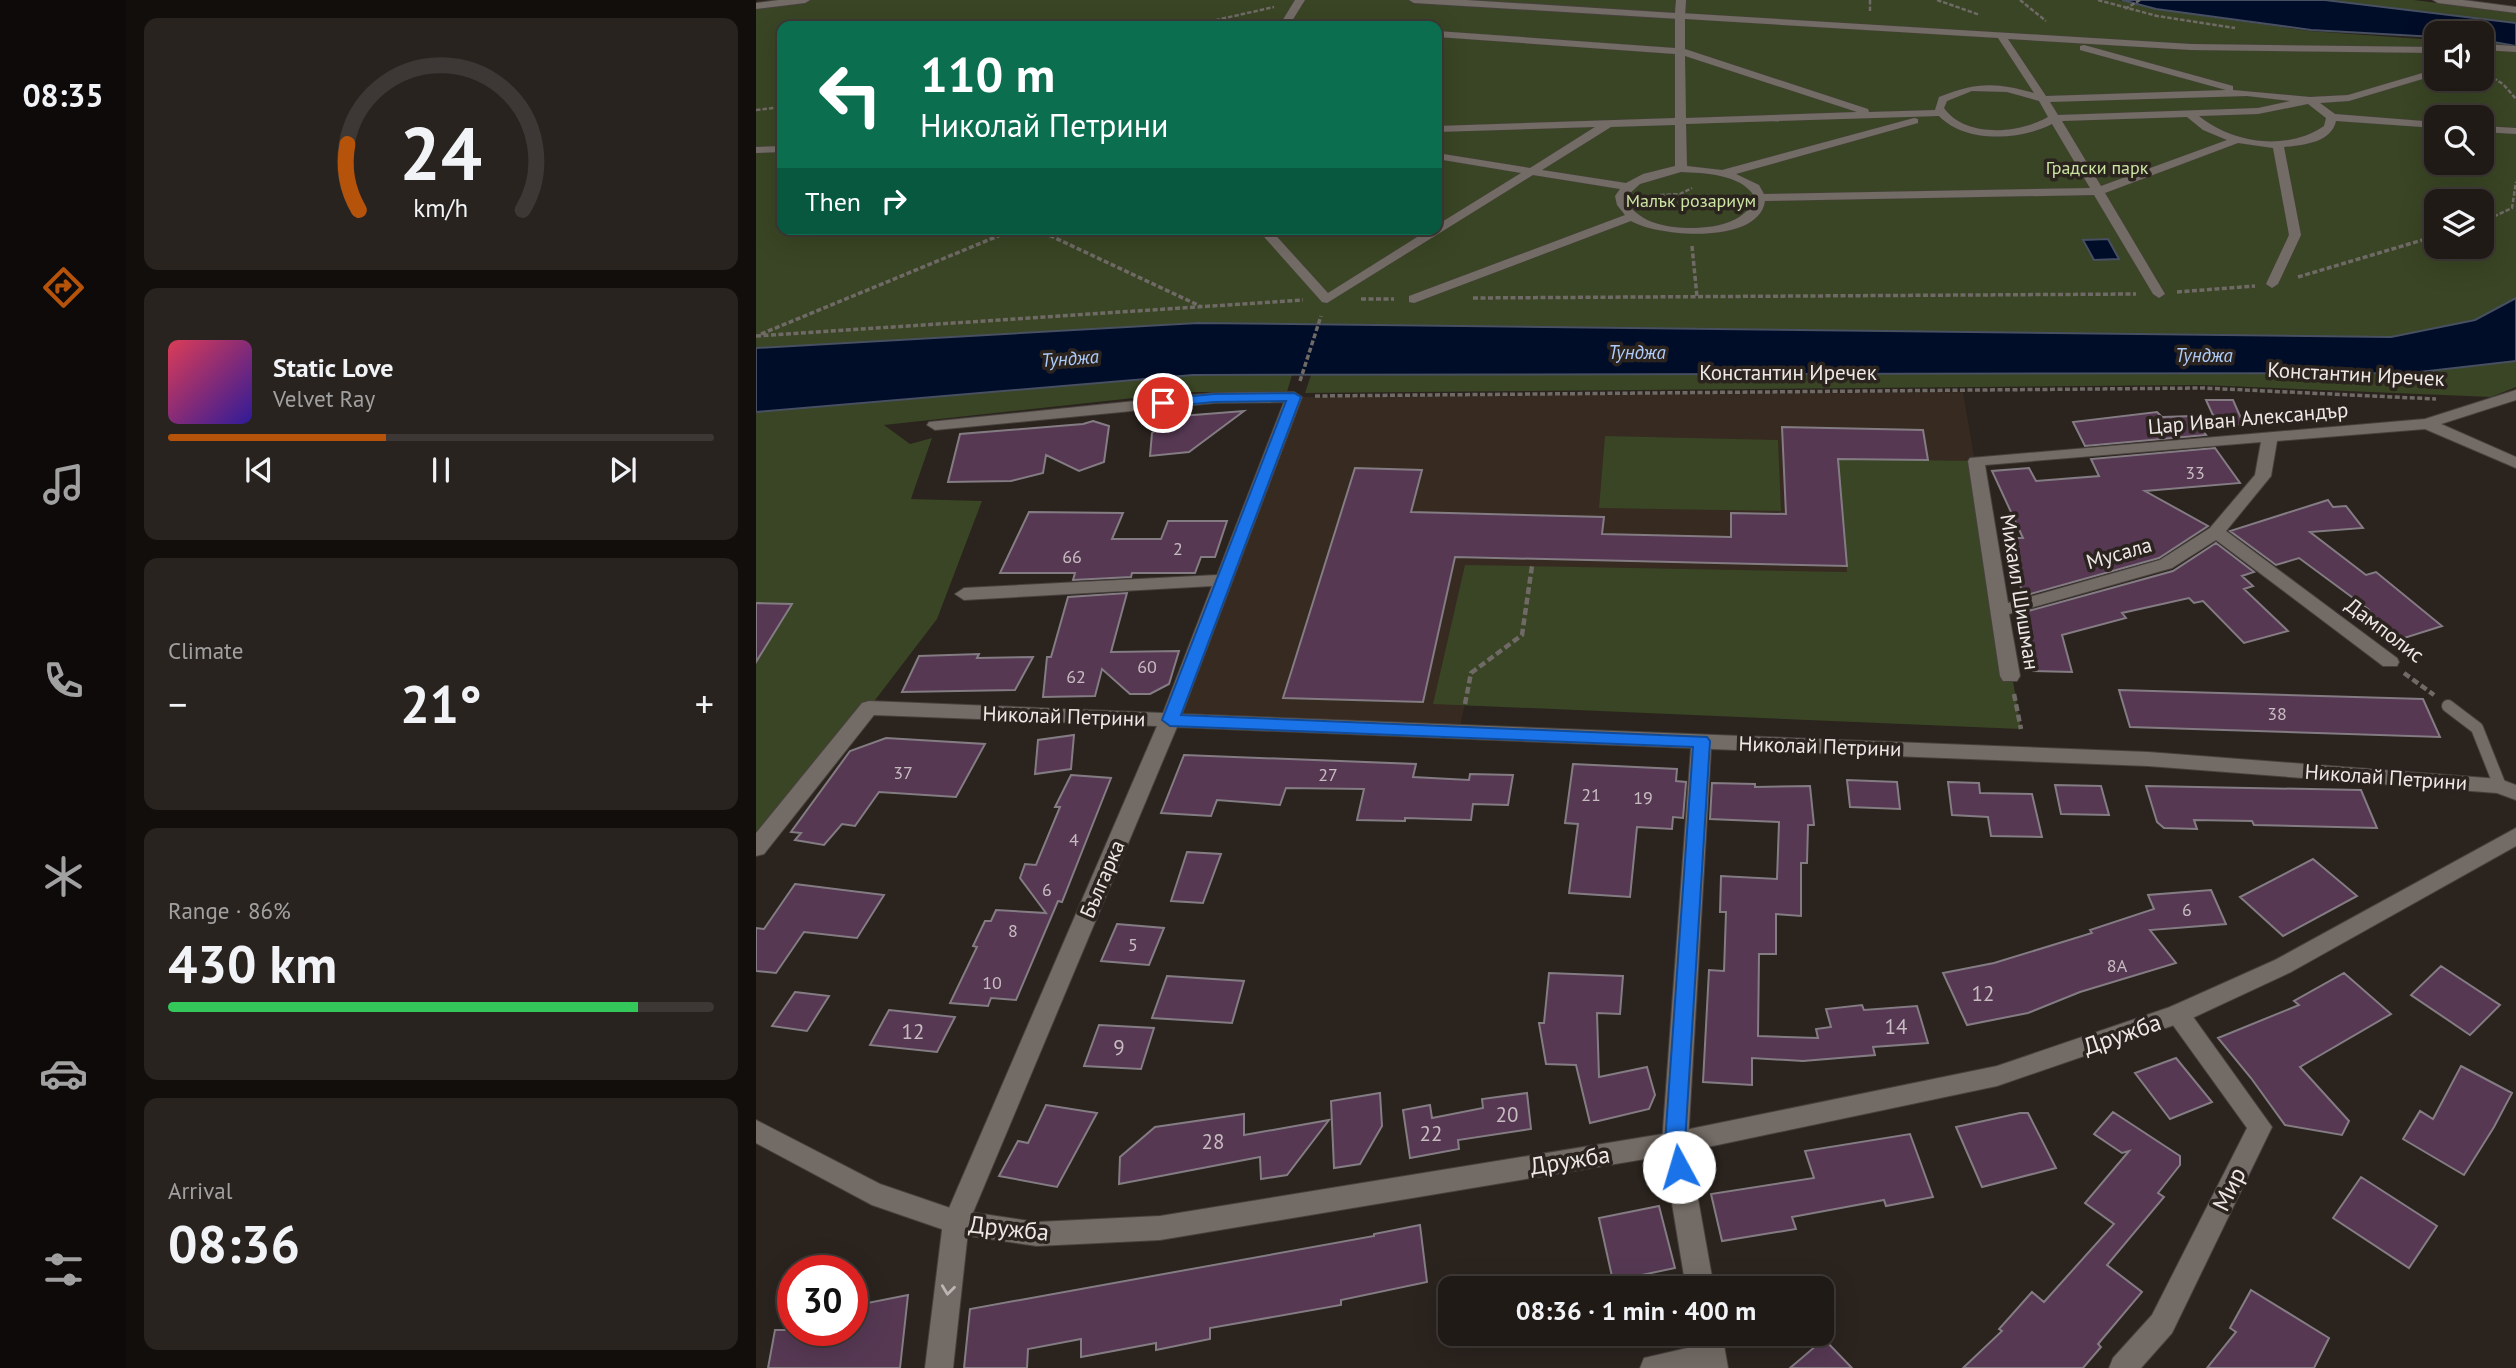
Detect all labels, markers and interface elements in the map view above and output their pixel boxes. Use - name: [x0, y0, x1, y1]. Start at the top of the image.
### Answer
- map controls: [2424, 21, 2494, 259]
- button: sound: [2424, 21, 2494, 91]
- text: 110 m: [920, 42, 1055, 106]
- icon: left: [805, 49, 896, 140]
- text: 08:35: [22, 74, 104, 116]
- text: Николай Петрини: [920, 104, 1168, 146]
- button: search: [2424, 105, 2494, 175]
- text: 24: [400, 106, 482, 200]
- park label: Градски парк: [2046, 156, 2149, 179]
- icon: right: [875, 182, 913, 220]
- text: Then: [805, 185, 861, 218]
- park label: Малък розариум: [1626, 189, 1756, 212]
- button: layers: [2424, 189, 2494, 259]
- text: km/h: [414, 192, 468, 224]
- icon: directions: [39, 263, 88, 312]
- water label: Тунджа: [1608, 340, 1667, 364]
- water label: Тунджа: [2175, 343, 2234, 367]
- water label: Тунджа: [1040, 344, 1100, 372]
- text: Static Love: [273, 351, 394, 384]
- street label: Константин Иречек: [2267, 356, 2445, 392]
- street label: Константин Иречек: [1699, 359, 1877, 386]
- pin: [1133, 373, 1193, 433]
- text: Velvet Ray: [273, 384, 375, 413]
- icon: arrive: [1144, 384, 1182, 422]
- street label: Цар Иван Александър: [2147, 396, 2349, 440]
- icon: previous: [240, 451, 278, 489]
- icon: pause: [422, 451, 460, 489]
- icon: next: [604, 451, 642, 489]
- icon: music: [39, 460, 88, 509]
- house number: 33: [2185, 461, 2205, 484]
- street label: Михаил Шишман: [1994, 512, 2046, 672]
- street label: Мусала: [2083, 531, 2155, 575]
- house number: 2: [1173, 537, 1183, 560]
- house number: 66: [1062, 545, 1082, 568]
- street label: Дамполис: [2340, 592, 2430, 668]
- text: Climate: [168, 636, 243, 665]
- house number: 60: [1137, 655, 1157, 678]
- icon: phone: [39, 656, 88, 705]
- house number: 62: [1066, 665, 1086, 688]
- text: 21°: [400, 670, 482, 737]
- text: −: [168, 679, 187, 728]
- text: +: [695, 679, 714, 728]
- street label: Николай Петрини: [982, 700, 1146, 732]
- house number: 38: [2267, 702, 2287, 725]
- street label: Николай Петрини: [1738, 730, 1902, 762]
- street label: Николай Петрини: [2304, 758, 2468, 796]
- house number: 37: [893, 761, 913, 784]
- house number: 27: [1318, 763, 1338, 786]
- house number: 21: [1581, 783, 1601, 806]
- house number: 19: [1633, 786, 1653, 809]
- house number: 4: [1069, 828, 1079, 851]
- street label: Българка: [1073, 836, 1131, 922]
- icon: climate: [39, 852, 88, 901]
- house number: 6: [1042, 878, 1052, 901]
- text: Range · 86%: [168, 896, 291, 925]
- house number: 6: [2182, 898, 2192, 921]
- house number: 8: [1008, 919, 1018, 942]
- text: 430 km: [168, 930, 337, 997]
- house number: 5: [1128, 933, 1138, 956]
- house number: 8А: [2107, 954, 2128, 977]
- house number: 10: [982, 971, 1002, 994]
- house number: 12: [1972, 980, 1994, 1007]
- street label: Дружба: [2079, 1006, 2165, 1062]
- house number: 14: [1885, 1013, 1907, 1040]
- house number: 12: [902, 1018, 924, 1045]
- house number: 9: [1113, 1034, 1125, 1061]
- icon: car: [39, 1049, 88, 1098]
- house number: 20: [1496, 1101, 1518, 1128]
- house number: 22: [1420, 1120, 1442, 1147]
- house number: 28: [1202, 1128, 1224, 1155]
- position arrow: [1642, 1130, 1716, 1204]
- street label: Дружба: [1528, 1138, 1612, 1182]
- street label: Мир: [2205, 1162, 2253, 1216]
- text: Arrival: [168, 1176, 232, 1205]
- street label: Дружба: [967, 1208, 1051, 1248]
- text: 08:36: [168, 1210, 300, 1277]
- icon: filters: [39, 1245, 88, 1294]
- speed limit sign: 30: [777, 1255, 868, 1346]
- one-way arrow: [941, 1285, 956, 1296]
- text: 08:36 · 1 min · 400 m: [1516, 1294, 1756, 1327]

